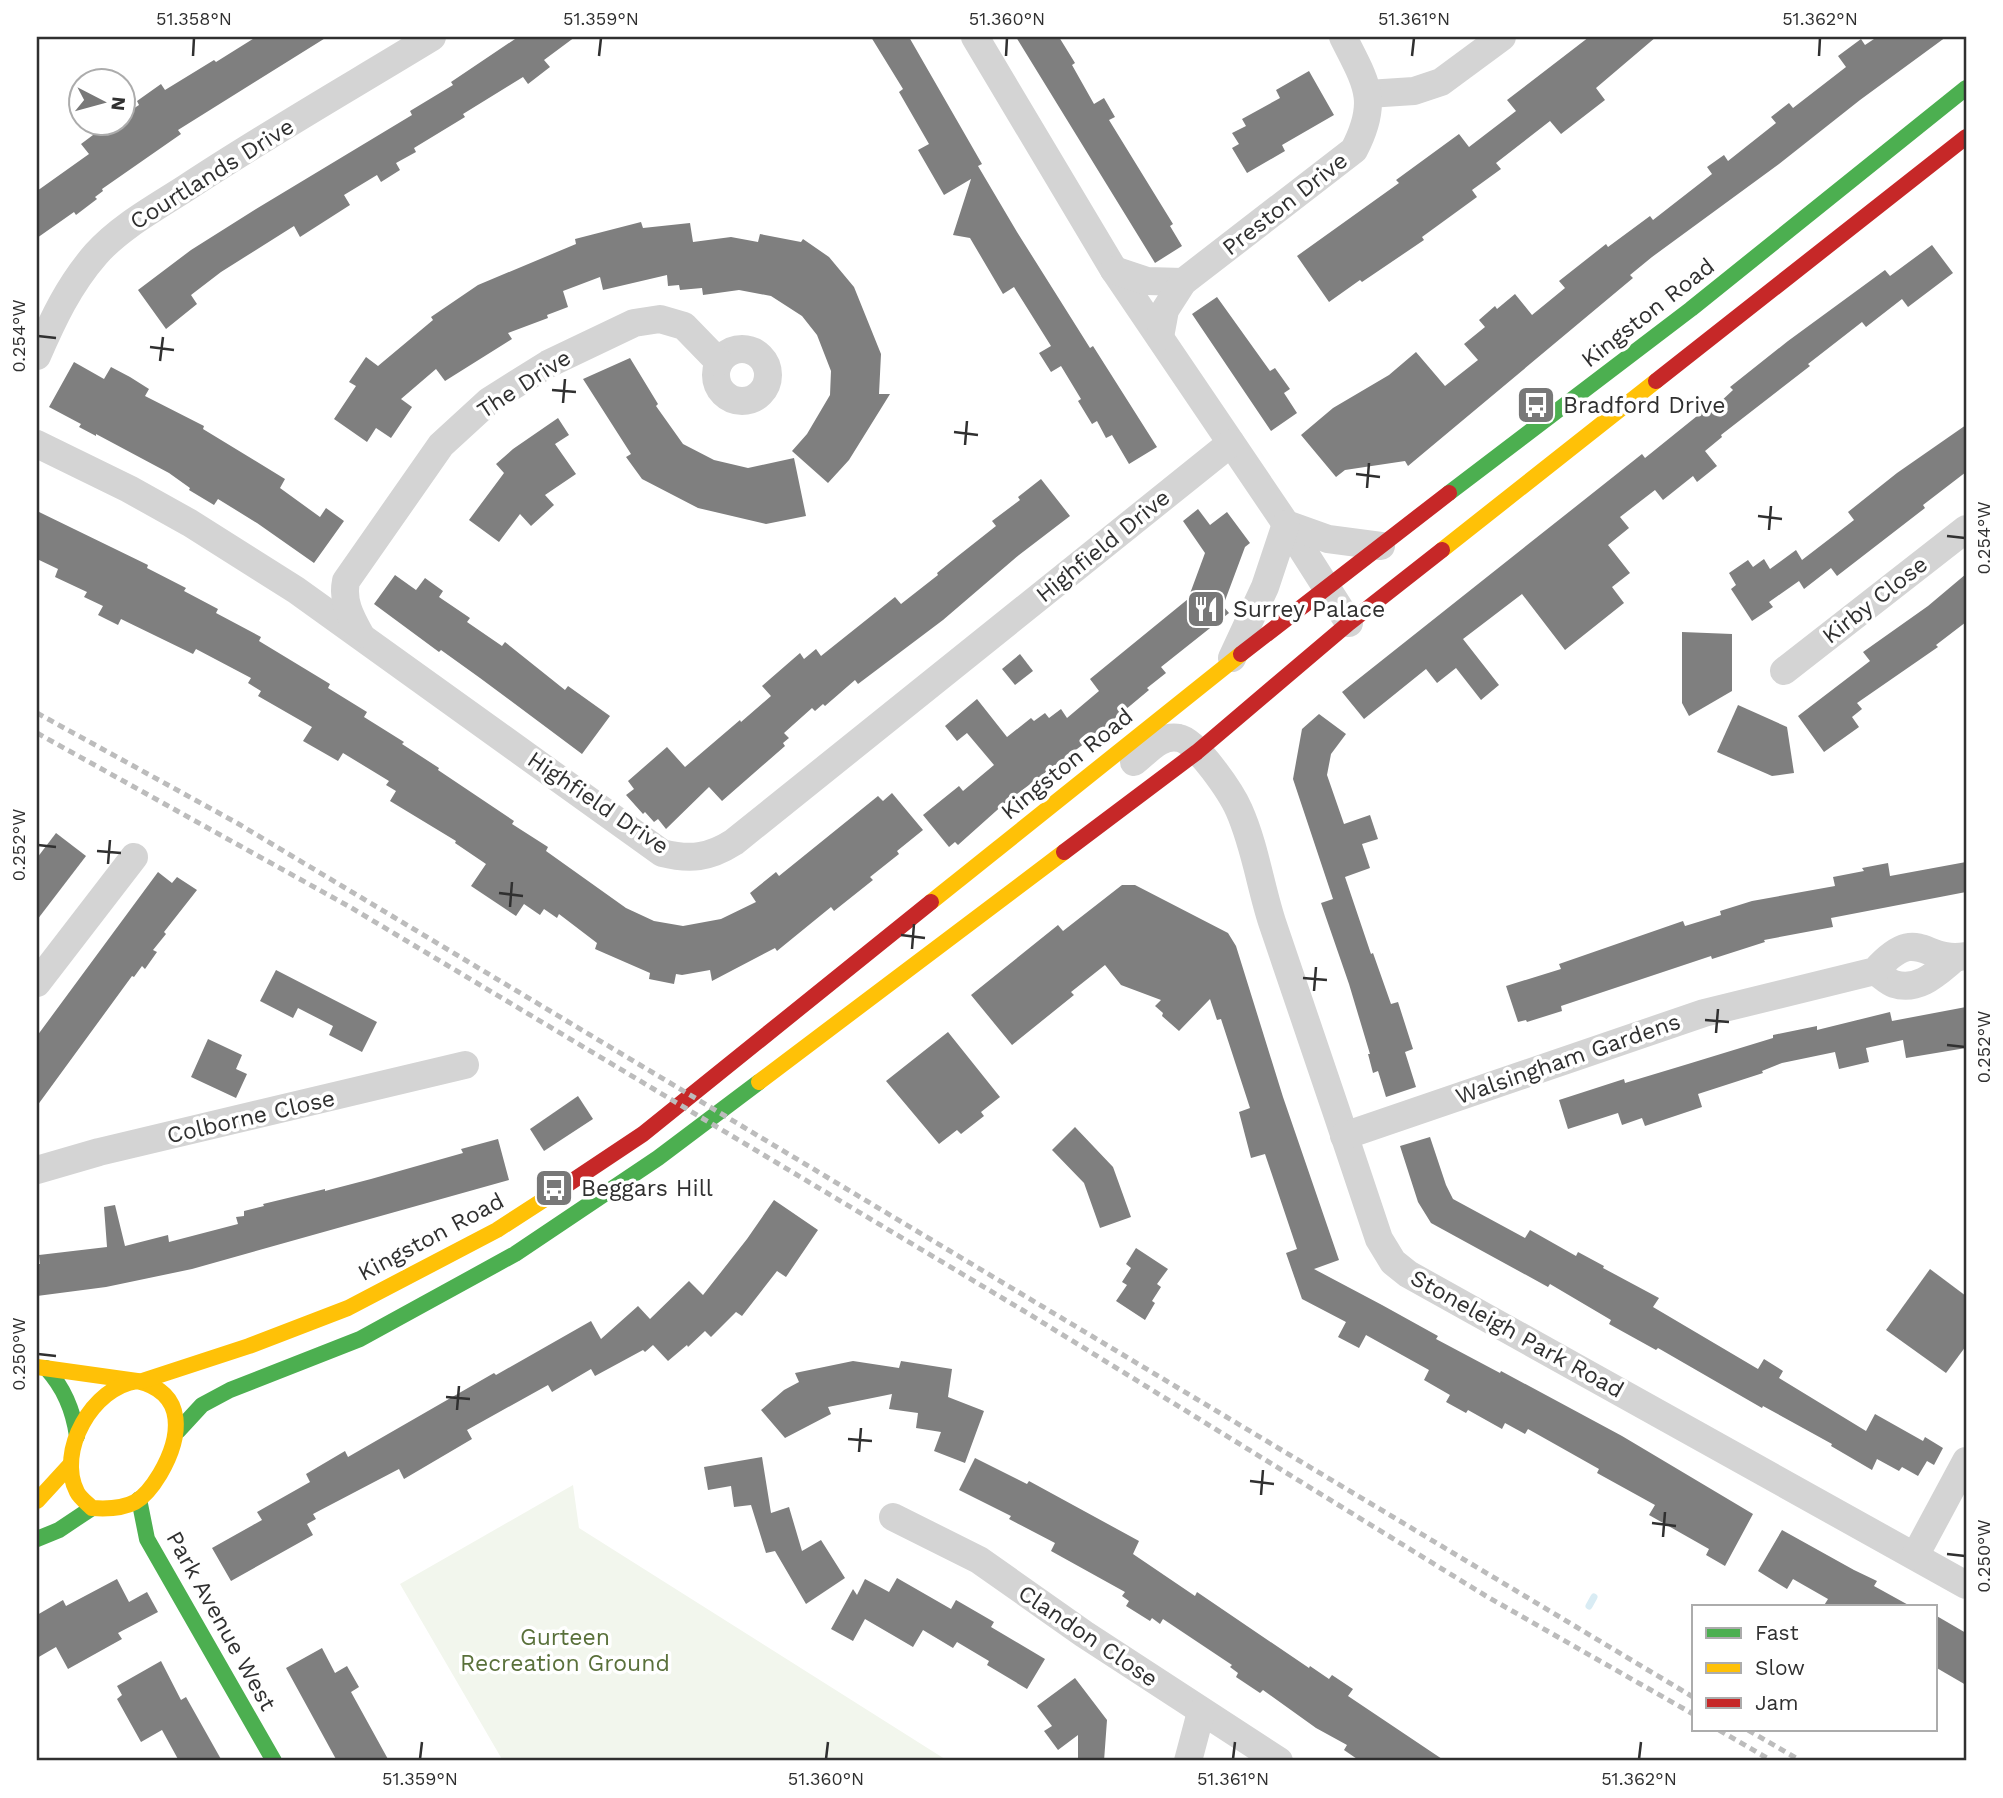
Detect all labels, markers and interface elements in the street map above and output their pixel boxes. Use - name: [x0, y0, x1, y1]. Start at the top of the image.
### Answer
- text: 51.358°N: [156, 8, 232, 29]
- text: 51.359°N: [563, 8, 639, 29]
- text: 51.360°N: [969, 8, 1045, 29]
- text: 51.361°N: [1378, 8, 1450, 29]
- text: 51.362°N: [1782, 8, 1858, 29]
- north arrow: [66, 66, 136, 136]
- text: N: [106, 96, 131, 112]
- street label: Courtlands Drive: [125, 113, 299, 235]
- street label: Preston Drive: [1217, 147, 1353, 261]
- street label: Kingston Road: [1576, 253, 1720, 373]
- text: 0.254°W: [8, 299, 29, 373]
- street label: The Drive: [472, 344, 576, 424]
- bus stop icon: Bradford Drive: [1515, 384, 1557, 426]
- place label: Bradford Drive: [1563, 392, 1726, 419]
- street label: Highfield Drive: [1031, 484, 1175, 608]
- text: 0.254°W: [1973, 501, 1994, 575]
- street label: Kirby Close: [1817, 551, 1933, 649]
- restaurant icon: Surrey Palace: [1185, 588, 1227, 630]
- place label: Surrey Palace: [1233, 596, 1385, 623]
- street label: Kingston Road: [996, 703, 1138, 825]
- street label: Highfield Drive: [522, 746, 674, 860]
- text: 0.252°W: [8, 809, 29, 881]
- street label: Walsingham Gardens: [1452, 1008, 1684, 1110]
- text: 0.252°W: [1973, 1011, 1994, 1083]
- street label: Colborne Close: [164, 1085, 338, 1149]
- bus stop icon: Beggars Hill: [533, 1167, 575, 1209]
- place label: Beggars Hill: [581, 1175, 713, 1202]
- street label: Kingston Road: [353, 1187, 509, 1287]
- street label: Stoneleigh Park Road: [1406, 1264, 1628, 1404]
- text: 0.250°W: [8, 1317, 29, 1391]
- text: 0.250°W: [1973, 1519, 1994, 1593]
- street label: Park Avenue West: [160, 1527, 282, 1716]
- street label: Clandon Close: [1013, 1579, 1163, 1693]
- legend: [1692, 1605, 1937, 1731]
- text: Fast: [1755, 1620, 1799, 1645]
- park label: Gurteen Recreation Ground: [460, 1624, 670, 1677]
- text: Slow: [1755, 1655, 1805, 1680]
- text: Jam: [1755, 1690, 1798, 1715]
- text: 51.359°N: [382, 1768, 458, 1789]
- text: 51.360°N: [788, 1768, 864, 1789]
- text: 51.361°N: [1197, 1768, 1269, 1789]
- text: 51.362°N: [1601, 1768, 1677, 1789]

